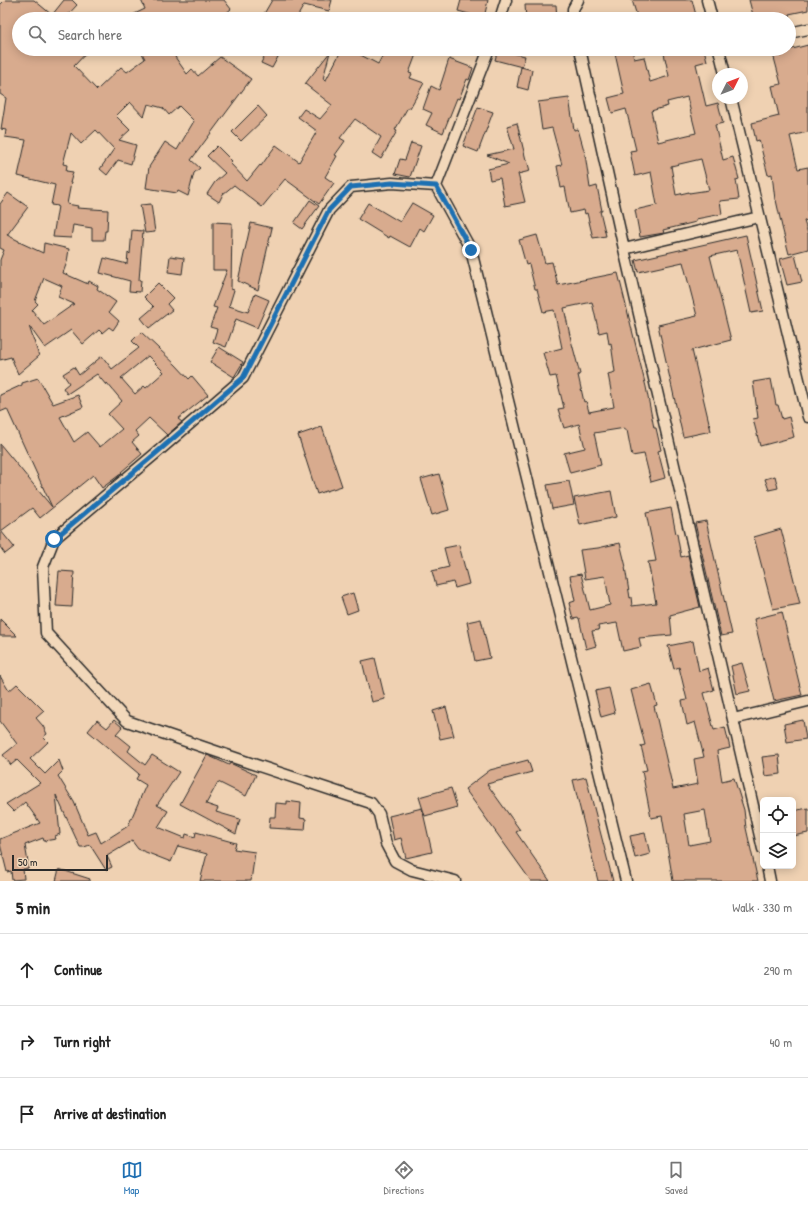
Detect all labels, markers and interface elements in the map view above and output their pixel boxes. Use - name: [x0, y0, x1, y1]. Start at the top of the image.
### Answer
- search box: [12, 12, 796, 56]
- icon: search: [26, 23, 48, 45]
- text: Search here: [58, 24, 122, 45]
- north arrow: [712, 68, 748, 104]
- route end: [462, 241, 480, 259]
- route start: [45, 530, 63, 548]
- map controls: [760, 797, 796, 869]
- button: locate: [760, 797, 796, 833]
- button: layers: [760, 833, 796, 869]
- scale bar: [12, 853, 108, 872]
- text: 50 m: [18, 855, 38, 869]
- text: 5 min: [16, 896, 50, 919]
- text: Walk · 330 m: [732, 898, 792, 916]
- icon: ahead: [16, 959, 38, 981]
- text: Continue: [54, 959, 102, 980]
- text: 290 m: [763, 961, 792, 979]
- icon: right: [16, 1031, 38, 1053]
- text: Turn right: [54, 1031, 110, 1052]
- text: 40 m: [769, 1033, 792, 1051]
- icon: arrive: [16, 1103, 38, 1125]
- text: Arrive at destination: [54, 1103, 166, 1124]
- tab: Map: [121, 1159, 143, 1197]
- tab: Directions: [384, 1159, 424, 1197]
- tab: Saved: [665, 1159, 687, 1197]

